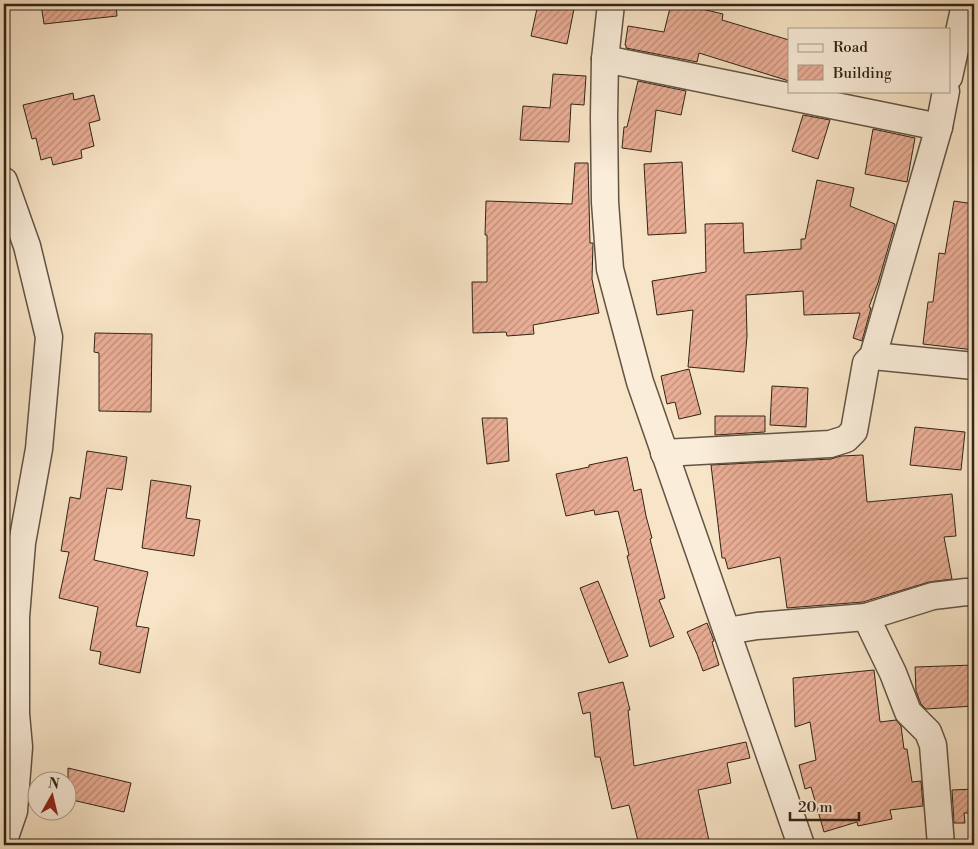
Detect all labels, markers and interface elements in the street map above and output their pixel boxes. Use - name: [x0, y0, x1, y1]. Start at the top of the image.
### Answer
- legend: [788, 28, 950, 92]
- text: Road: [833, 38, 868, 57]
- text: Building: [832, 64, 892, 83]
- north arrow: [28, 772, 78, 822]
- text: N: [47, 774, 60, 794]
- scale bar: [790, 789, 859, 821]
- text: 20 m: [798, 798, 833, 817]

